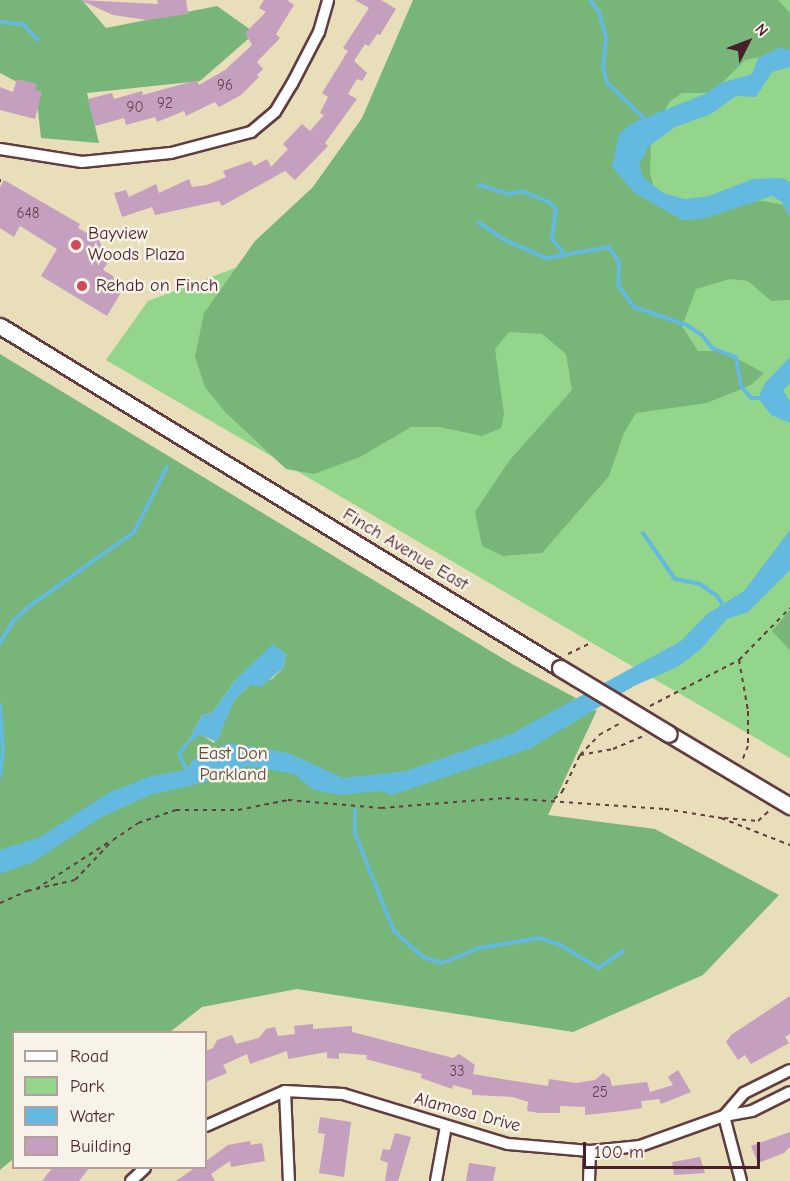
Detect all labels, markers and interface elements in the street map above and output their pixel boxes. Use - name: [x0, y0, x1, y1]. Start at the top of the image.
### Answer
- north arrow: [718, 12, 778, 72]
- text: N: [751, 20, 772, 40]
- house number: 96: [217, 77, 233, 95]
- house number: 92: [157, 95, 173, 113]
- house number: 90: [126, 99, 144, 117]
- house number: 648: [16, 205, 40, 223]
- place label: Bayview Woods Plaza: [88, 224, 185, 266]
- marker: Bayview Woods Plaza: [69, 238, 83, 252]
- place label: Rehab on Finch: [96, 275, 218, 297]
- marker: Rehab on Finch: [73, 277, 91, 295]
- street label: Finch Avenue East: [338, 504, 472, 596]
- park label: East Don Parkland: [198, 744, 268, 786]
- legend: [12, 1031, 207, 1169]
- text: Road: [70, 1046, 109, 1067]
- house number: 33: [449, 1063, 465, 1081]
- text: Park: [70, 1076, 104, 1097]
- house number: 25: [592, 1084, 608, 1102]
- street label: Alamosa Drive: [411, 1088, 523, 1138]
- text: Water: [70, 1106, 114, 1127]
- scale bar: [586, 1130, 763, 1168]
- text: Building: [70, 1136, 132, 1157]
- text: 100 m: [594, 1142, 644, 1163]

